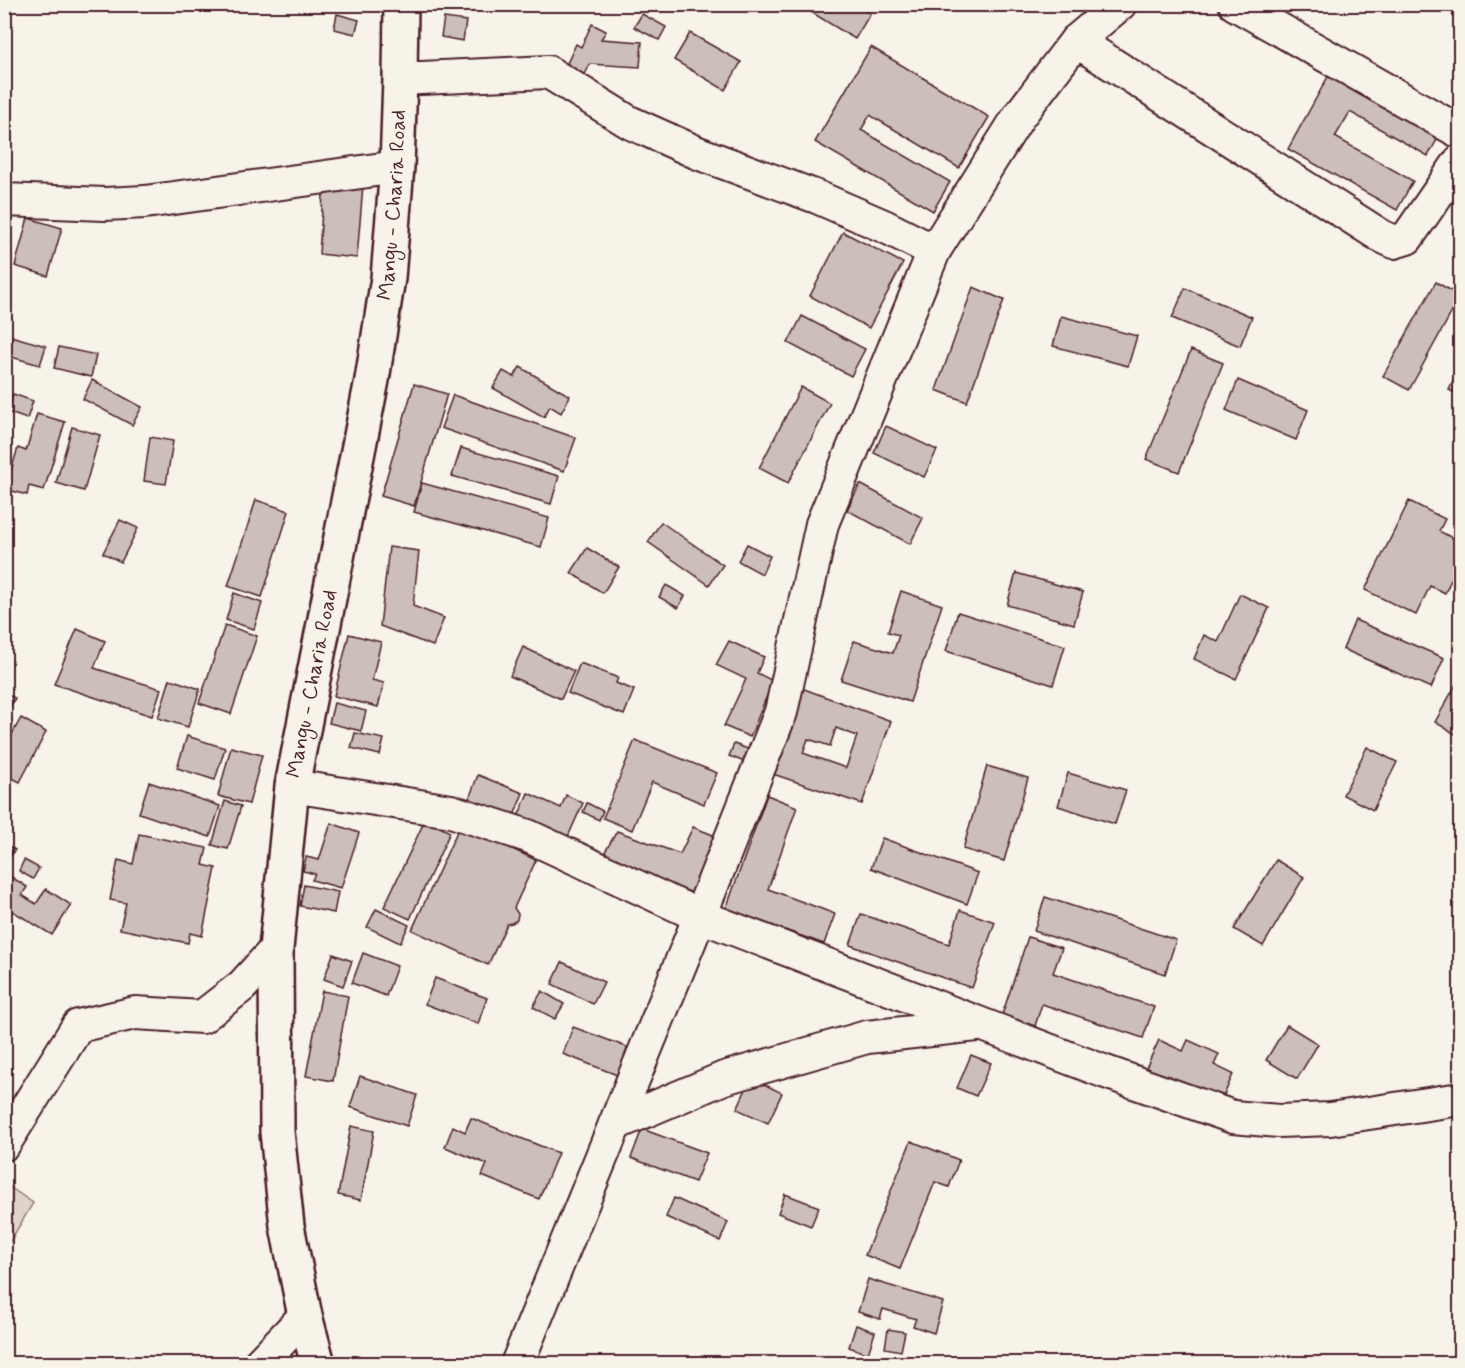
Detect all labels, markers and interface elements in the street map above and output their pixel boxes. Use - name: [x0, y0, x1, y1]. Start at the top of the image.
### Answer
- street label: Mangu - Charia Road: [371, 109, 413, 302]
- street label: Mangu - Charia Road: [280, 587, 344, 780]

